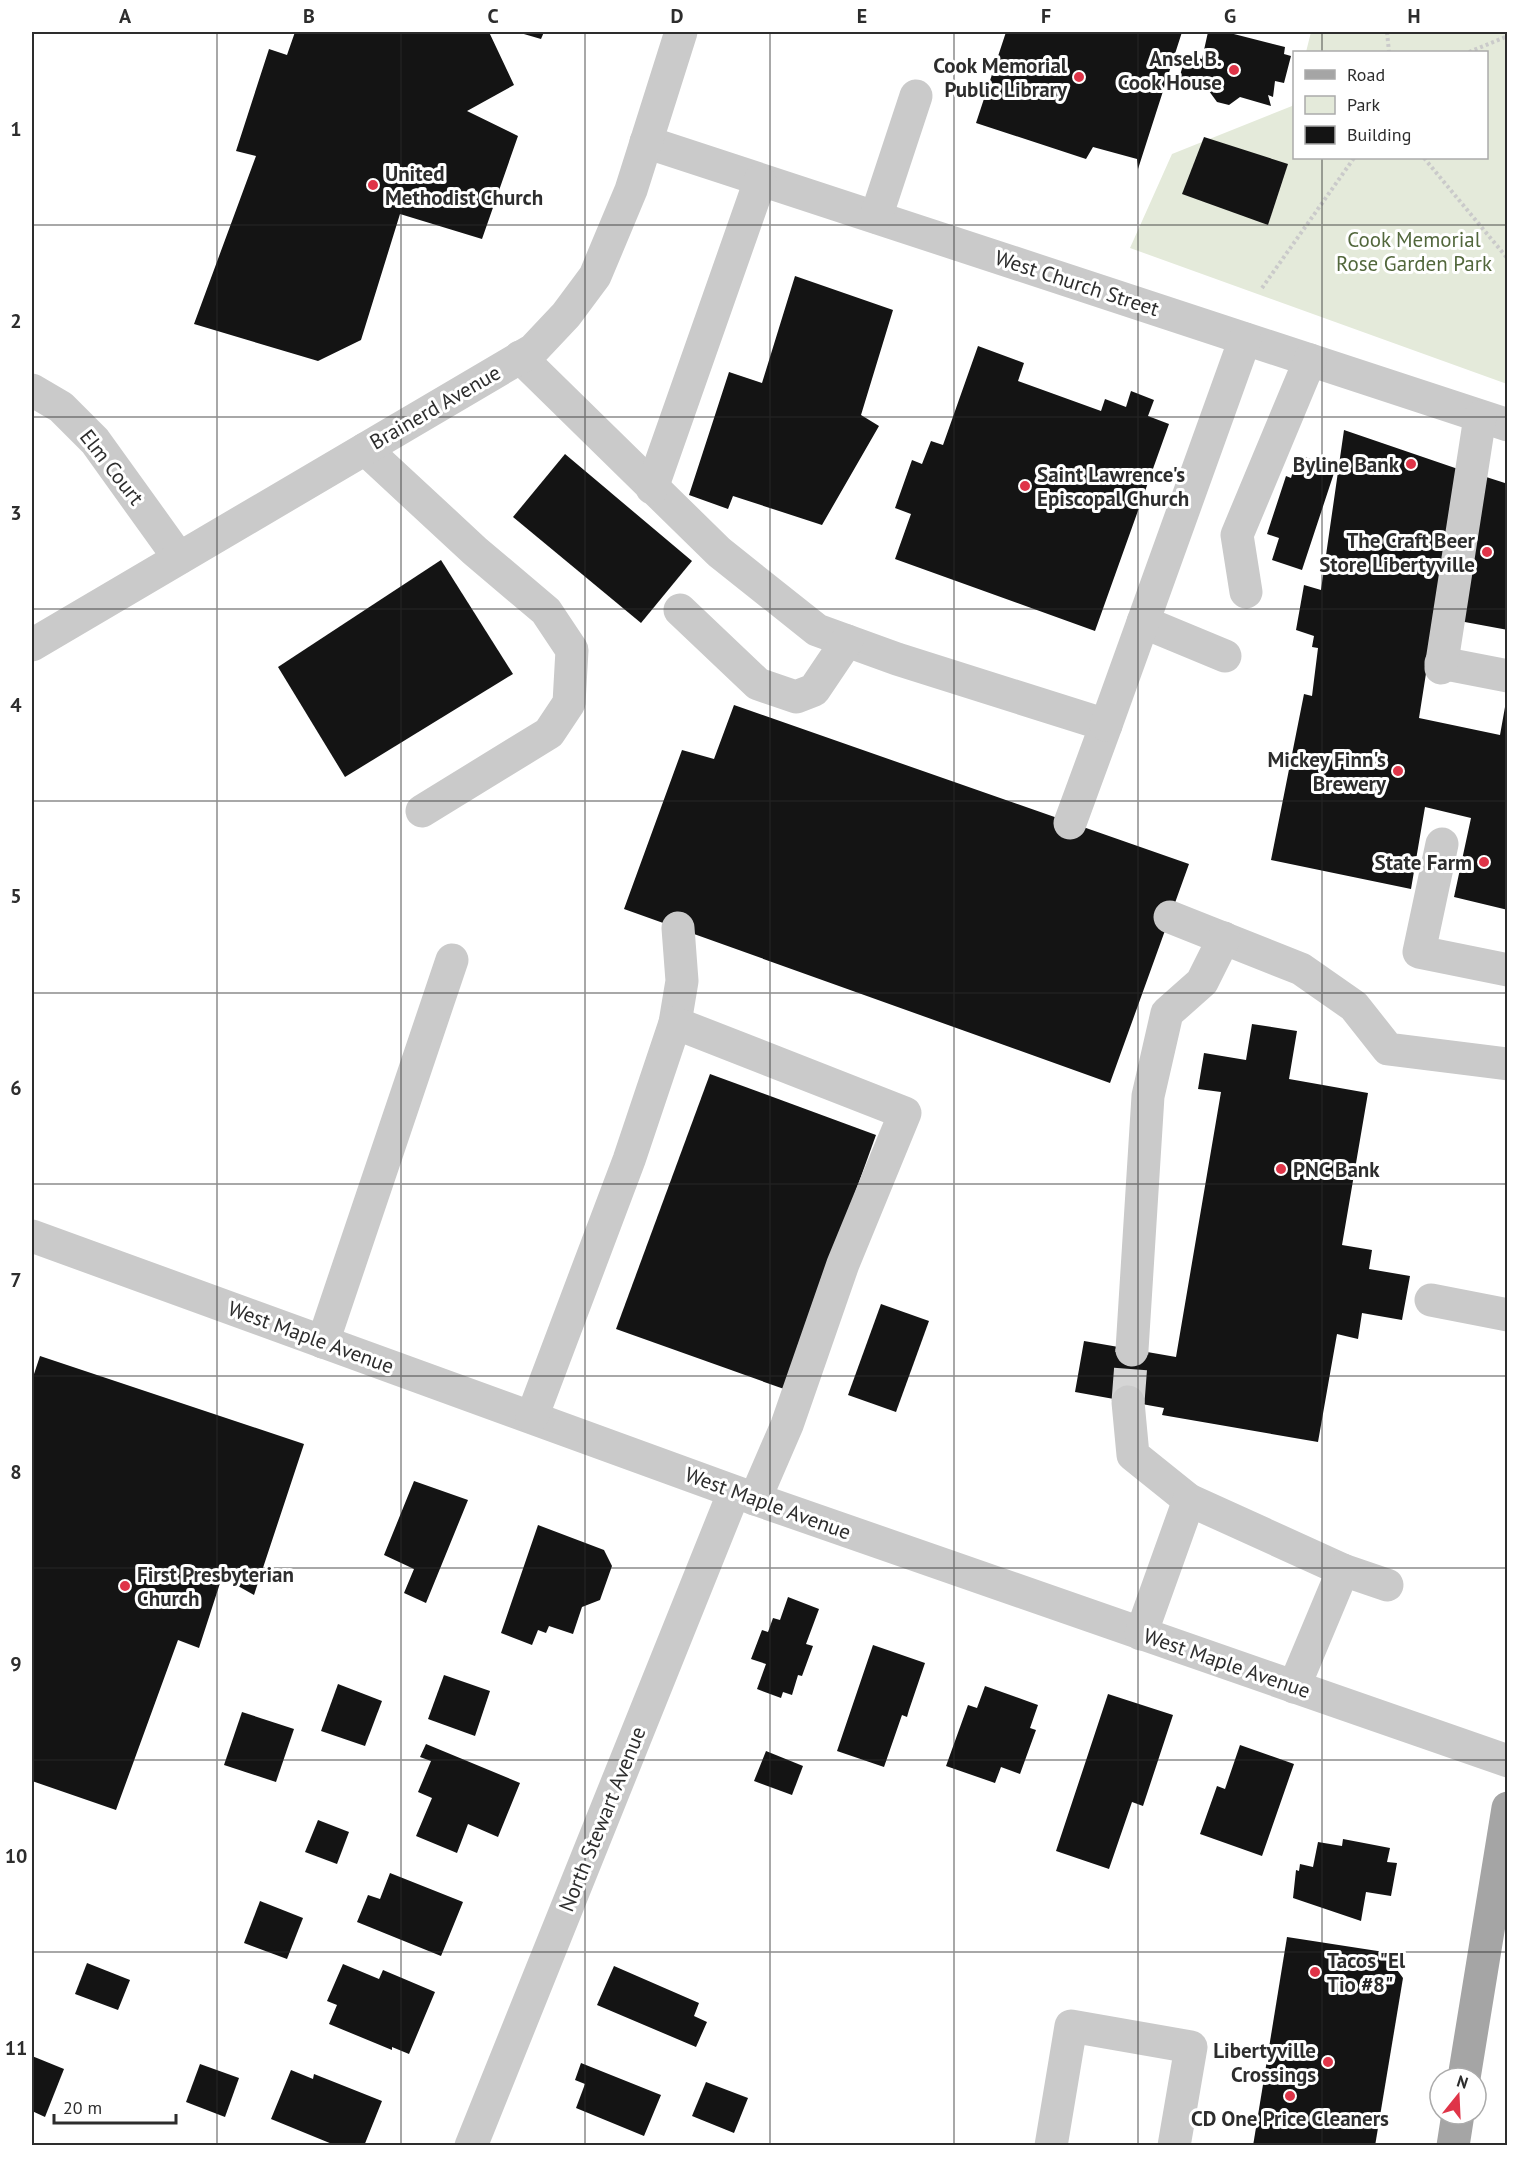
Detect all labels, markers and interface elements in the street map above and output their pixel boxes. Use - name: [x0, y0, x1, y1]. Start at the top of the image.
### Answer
- text: A: [119, 3, 132, 29]
- text: B: [303, 3, 315, 29]
- text: C: [487, 3, 499, 29]
- text: D: [671, 3, 684, 29]
- text: E: [857, 3, 867, 29]
- text: F: [1041, 3, 1051, 29]
- text: G: [1224, 3, 1236, 29]
- text: H: [1407, 3, 1421, 29]
- place label: Ansel B. Cook House: [1118, 45, 1222, 96]
- legend: [1293, 51, 1488, 159]
- place label: Cook Memorial Public Library: [933, 52, 1068, 103]
- marker: Ansel B. Cook House: [1227, 63, 1241, 77]
- text: Road: [1347, 63, 1385, 86]
- marker: Cook Memorial Public Library: [1072, 70, 1086, 84]
- text: Park: [1347, 93, 1380, 116]
- text: 1: [10, 116, 22, 142]
- text: Building: [1347, 123, 1411, 146]
- place label: United Methodist Church: [385, 160, 543, 211]
- marker: United Methodist Church: [366, 178, 380, 192]
- park label: Cook Memorial Rose Garden Park: [1336, 226, 1492, 277]
- street label: West Church Street: [992, 244, 1162, 322]
- text: 2: [10, 308, 22, 334]
- street label: Brainerd Avenue: [365, 359, 505, 455]
- street label: Elm Court: [74, 424, 150, 510]
- place label: Byline Bank: [1293, 451, 1400, 478]
- marker: Byline Bank: [1404, 457, 1418, 471]
- place label: Saint Lawrence's Episcopal Church: [1037, 461, 1189, 512]
- marker: Saint Lawrence's Episcopal Church: [1018, 479, 1032, 493]
- text: 3: [10, 500, 22, 526]
- place label: The Craft Beer Store Libertyville: [1319, 527, 1476, 578]
- marker: The Craft Beer Store Libertyville: [1480, 545, 1494, 559]
- text: 4: [10, 692, 22, 718]
- place label: Mickey Finn's Brewery: [1268, 746, 1387, 797]
- marker: Mickey Finn's Brewery: [1391, 764, 1405, 778]
- place label: State Farm: [1375, 849, 1472, 876]
- marker: State Farm: [1477, 855, 1491, 869]
- text: 5: [10, 883, 22, 909]
- text: 6: [10, 1075, 22, 1101]
- place label: PNC Bank: [1293, 1156, 1380, 1183]
- marker: PNC Bank: [1274, 1162, 1288, 1176]
- text: 7: [10, 1267, 22, 1293]
- street label: West Maple Avenue: [224, 1294, 398, 1380]
- text: 8: [10, 1459, 22, 1485]
- street label: West Maple Avenue: [681, 1460, 855, 1546]
- place label: First Presbyterian Church: [137, 1561, 294, 1612]
- marker: First Presbyterian Church: [118, 1579, 132, 1593]
- street label: West Maple Avenue: [1140, 1622, 1314, 1704]
- text: 9: [10, 1651, 22, 1677]
- street label: North Stewart Avenue: [553, 1723, 651, 1915]
- text: 10: [5, 1843, 27, 1869]
- place label: Tacos "El Tio #8": [1327, 1947, 1406, 1998]
- marker: Tacos "El Tio #8": [1308, 1965, 1322, 1979]
- text: 11: [5, 2035, 27, 2061]
- place label: Libertyville Crossings: [1213, 2037, 1316, 2088]
- marker: Libertyville Crossings: [1321, 2055, 1335, 2069]
- north arrow: [1428, 2066, 1488, 2126]
- text: N: [1455, 2071, 1471, 2093]
- scale bar: [54, 2087, 176, 2125]
- marker: CD One Price Cleaners: [1283, 2089, 1297, 2103]
- text: 20 m: [63, 2096, 102, 2119]
- place label: CD One Price Cleaners: [1191, 2105, 1389, 2132]

